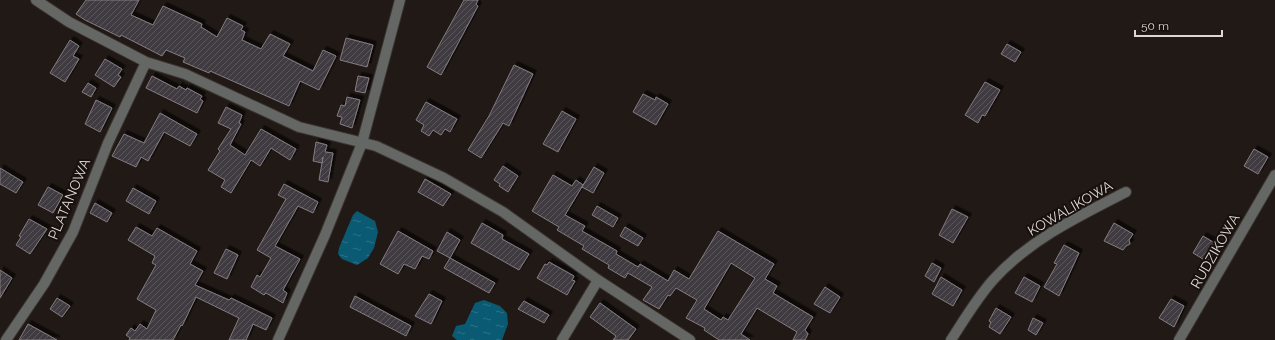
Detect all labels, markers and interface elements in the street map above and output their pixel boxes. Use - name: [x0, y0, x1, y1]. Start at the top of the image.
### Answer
- scale bar: [1135, 12, 1222, 38]
- text: 50 m: [1141, 19, 1169, 33]
- street label: PLATANOWA: [45, 156, 94, 242]
- street label: KOWALIKOWA: [1025, 177, 1116, 239]
- street label: RUDZIKOWA: [1187, 210, 1243, 291]

